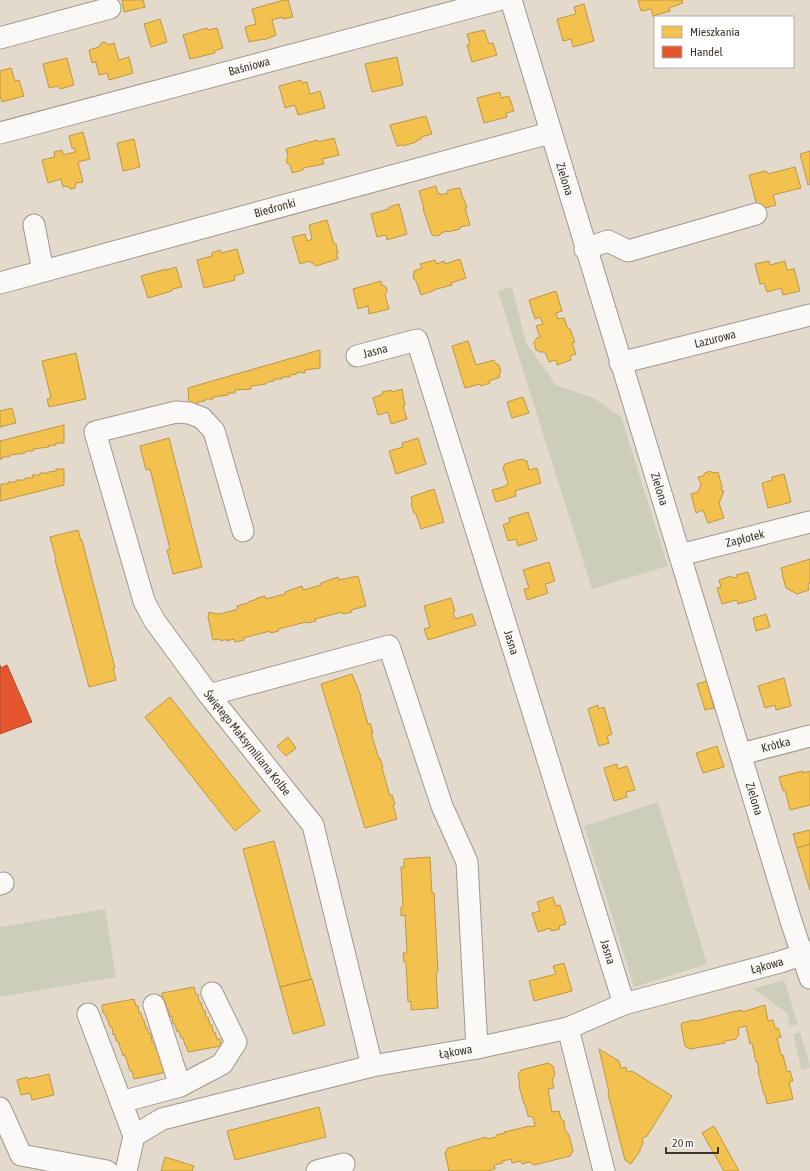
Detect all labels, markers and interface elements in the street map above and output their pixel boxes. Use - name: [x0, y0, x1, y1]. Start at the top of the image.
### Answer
- legend: [654, 16, 794, 68]
- text: Mieszkania: [690, 25, 740, 39]
- text: Handel: [690, 45, 724, 59]
- street label: Baśniowa: [227, 54, 272, 79]
- street label: Zielona: [553, 161, 576, 197]
- street label: Biedronki: [253, 196, 297, 220]
- street label: Lazurowa: [693, 327, 737, 351]
- street label: Jasna: [361, 341, 389, 361]
- street label: Zielona: [648, 471, 671, 507]
- street label: Zapłotek: [724, 527, 766, 550]
- street label: Jasna: [501, 628, 522, 657]
- street label: Świętego Maksymiliana Kolbe: [201, 687, 294, 798]
- street label: Krótka: [760, 734, 792, 755]
- street label: Zielona: [743, 781, 766, 817]
- street label: Jasna: [597, 938, 618, 966]
- street label: Łąkowa: [749, 954, 785, 977]
- street label: Łąkowa: [438, 1042, 473, 1061]
- scale bar: [666, 1129, 718, 1155]
- text: 20 m: [672, 1136, 694, 1150]

